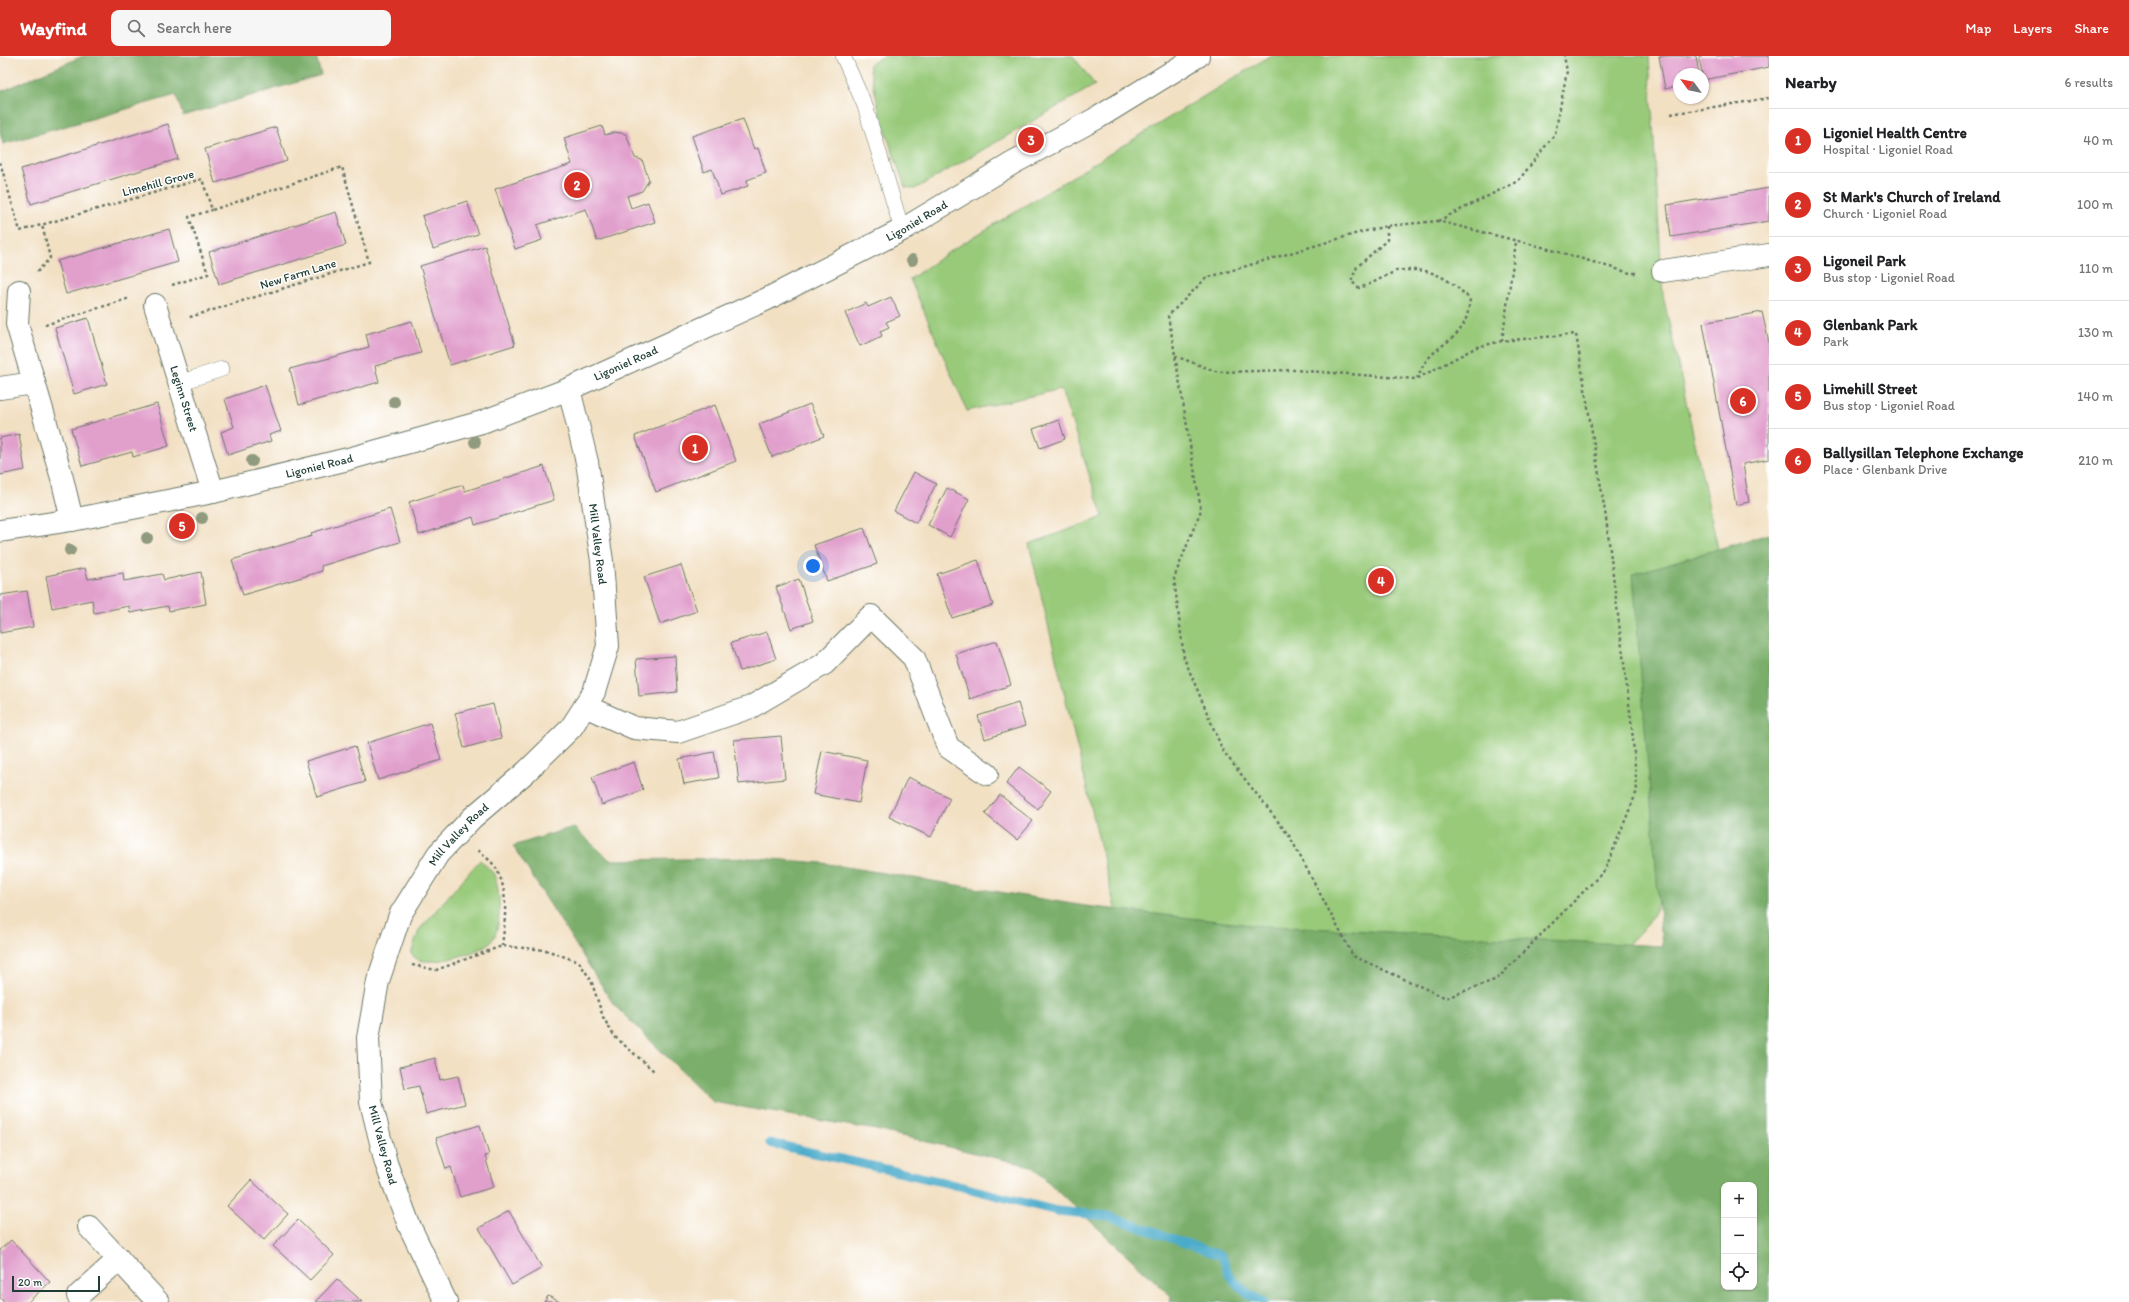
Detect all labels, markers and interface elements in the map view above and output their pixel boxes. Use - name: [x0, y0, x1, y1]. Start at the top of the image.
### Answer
- search box: [111, 10, 391, 46]
- text: Wayfind: [20, 17, 87, 40]
- icon: search: [125, 17, 147, 39]
- text: Search here: [157, 19, 232, 37]
- text: Map: [1966, 20, 1991, 37]
- text: Layers: [2013, 20, 2052, 37]
- text: Share: [2074, 20, 2109, 37]
- north arrow: [1673, 68, 1709, 104]
- text: Nearby: [1785, 72, 1837, 92]
- text: 6 results: [2065, 75, 2113, 90]
- text: Ligoniel Health Centre: [1823, 124, 1967, 142]
- pin: 3: [1018, 125, 1044, 155]
- text: 1: [1795, 133, 1801, 148]
- text: 40 m: [2083, 133, 2113, 148]
- text: Hospital · Ligoniel Road: [1823, 142, 1953, 157]
- street label: Limehill Grove: [121, 167, 196, 199]
- pin: 2: [564, 170, 590, 200]
- text: St Mark's Church of Ireland: [1823, 188, 2001, 206]
- street label: Ligoniel Road: [883, 197, 950, 244]
- text: 2: [1795, 197, 1801, 212]
- text: 100 m: [2077, 197, 2113, 212]
- text: Church · Ligoniel Road: [1823, 206, 1947, 221]
- text: Ligoneil Park: [1823, 252, 1906, 270]
- street label: New Farm Lane: [258, 256, 338, 292]
- text: 3: [1794, 261, 1802, 276]
- text: 110 m: [2079, 261, 2113, 276]
- text: Bus stop · Ligoniel Road: [1823, 270, 1955, 285]
- text: Glenbank Park: [1823, 316, 1918, 334]
- text: 4: [1794, 325, 1802, 340]
- text: 130 m: [2078, 325, 2113, 340]
- text: Park: [1823, 334, 1849, 349]
- street label: Ligoniel Road: [592, 342, 660, 384]
- street label: Leginn Street: [167, 364, 201, 434]
- text: Limehill Street: [1823, 380, 1917, 398]
- pin: 6: [1730, 386, 1756, 416]
- text: 5: [1795, 389, 1801, 404]
- text: 140 m: [2077, 389, 2113, 404]
- text: Bus stop · Ligoniel Road: [1823, 398, 1955, 413]
- pin: 1: [682, 433, 708, 463]
- text: Ballysillan Telephone Exchange: [1823, 444, 2024, 462]
- street label: Ligoniel Road: [284, 451, 355, 481]
- text: 6: [1795, 453, 1801, 468]
- text: 210 m: [2078, 453, 2113, 468]
- text: Place · Glenbank Drive: [1823, 462, 1947, 477]
- street label: Mill Valley Road: [586, 503, 610, 586]
- pin: 5: [169, 511, 195, 541]
- your location: [803, 556, 823, 576]
- pin: 4: [1368, 566, 1394, 596]
- street label: Mill Valley Road: [425, 800, 492, 868]
- street label: Mill Valley Road: [366, 1104, 400, 1187]
- map controls: [1721, 1182, 1757, 1290]
- button: +: [1721, 1182, 1757, 1218]
- button: −: [1721, 1218, 1757, 1254]
- button: locate: [1721, 1254, 1757, 1290]
- scale bar: [12, 1274, 100, 1293]
- text: 20 m: [18, 1276, 42, 1289]

